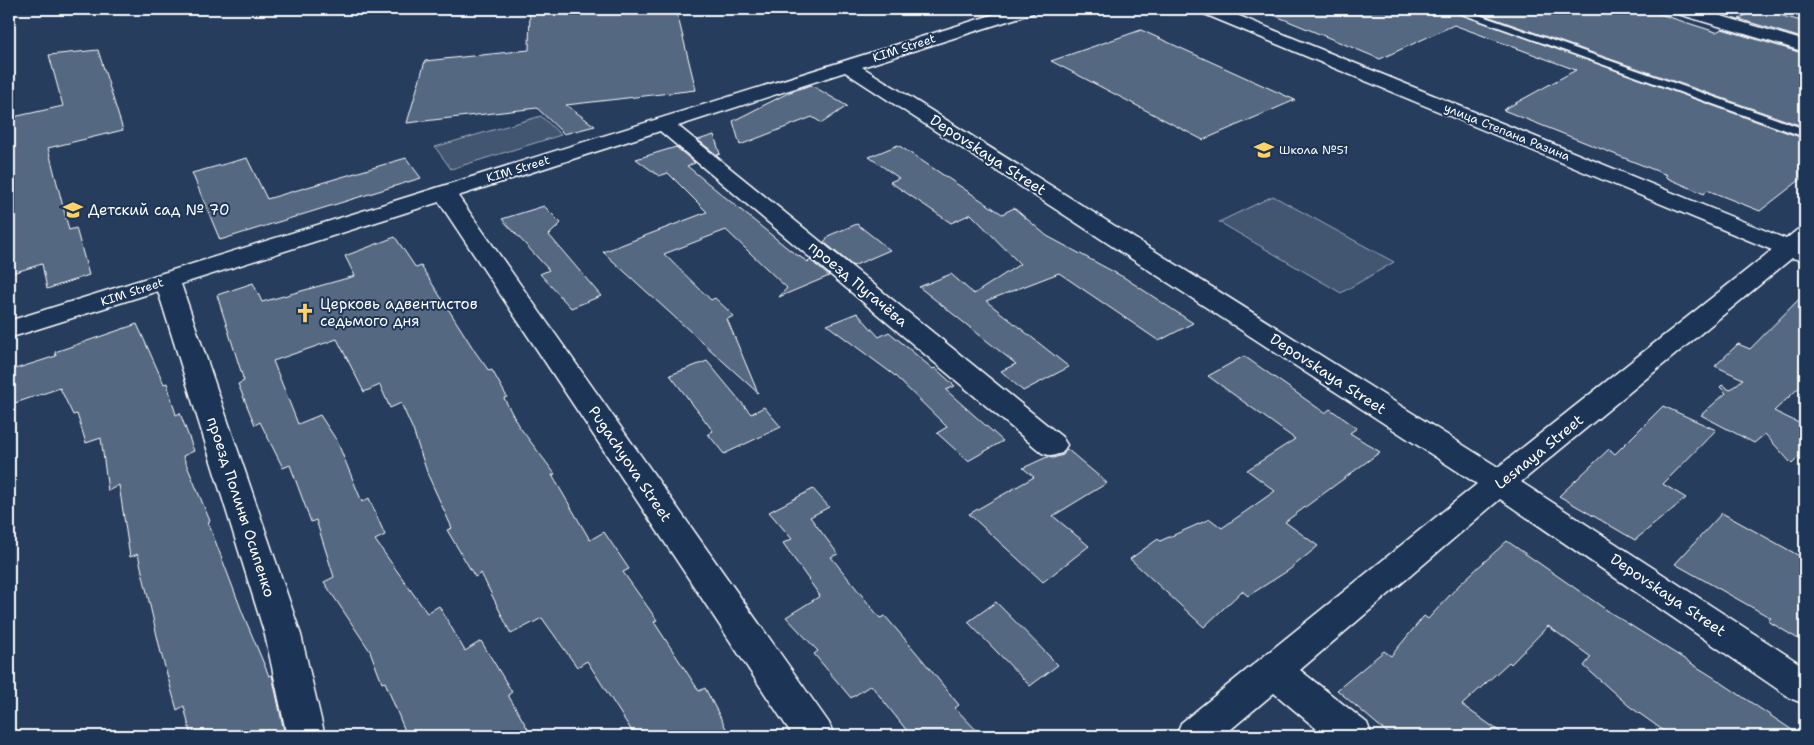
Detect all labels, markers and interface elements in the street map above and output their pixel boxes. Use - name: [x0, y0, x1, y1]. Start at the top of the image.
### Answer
- street label: KIM Street: [870, 30, 938, 66]
- street label: улица Степана Разина: [1442, 99, 1573, 165]
- street label: Depovskaya Street: [926, 110, 1050, 200]
- school or university icon: Школа №51: [1253, 139, 1275, 161]
- place label: Школа №51: [1279, 142, 1348, 158]
- street label: KIM Street: [484, 152, 552, 186]
- school or university icon: Детский сад № 70: [62, 199, 84, 221]
- place label: Детский сад № 70: [88, 200, 229, 220]
- street label: проезд Пугачёва: [804, 237, 912, 332]
- street label: KIM Street: [98, 274, 166, 310]
- place label: Церковь адвентистов седьмого дня: [320, 294, 478, 331]
- church icon: Церковь адвентистов седьмого дня: [294, 302, 316, 324]
- street label: Depovskaya Street: [1266, 329, 1390, 419]
- street label: Pugachyova Street: [584, 402, 676, 526]
- street label: Lesnaya Street: [1490, 410, 1588, 494]
- street label: проезд Полины Осипенко: [202, 414, 280, 600]
- street label: Depovskaya Street: [1607, 549, 1729, 641]

